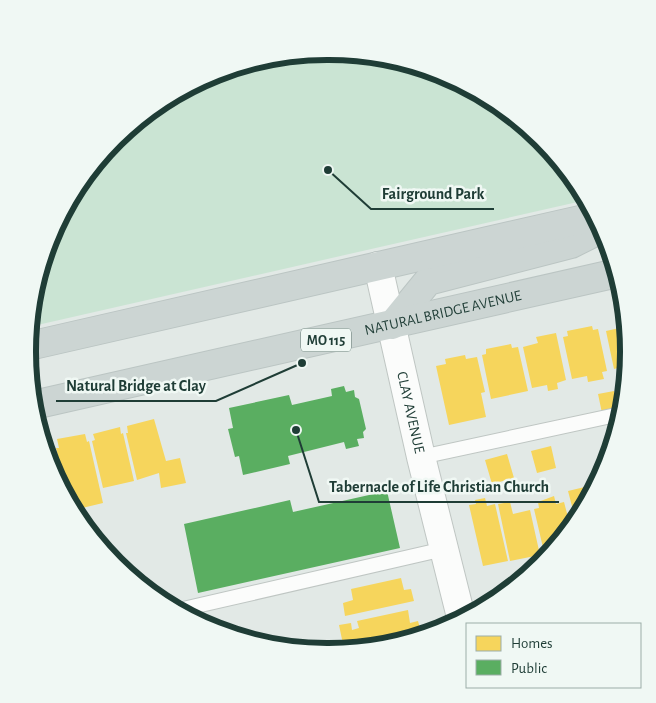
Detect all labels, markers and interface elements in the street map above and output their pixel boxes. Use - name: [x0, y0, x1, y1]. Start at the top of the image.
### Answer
- callout: Fairground Park: [371, 178, 494, 209]
- text: Fairground Park: [382, 186, 484, 202]
- street label: NATURAL BRIDGE AVENUE: [363, 288, 523, 338]
- road number: MO 115: [301, 328, 351, 352]
- callout: Natural Bridge at Clay: [56, 370, 216, 401]
- street label: CLAY AVENUE: [394, 370, 427, 455]
- text: Natural Bridge at Clay: [66, 378, 207, 395]
- callout: Tabernacle of Life Christian Church: [319, 471, 559, 502]
- text: Tabernacle of Life Christian Church: [329, 479, 549, 495]
- legend: [466, 623, 641, 688]
- text: Homes: [511, 636, 553, 651]
- text: Public: [511, 661, 547, 676]

